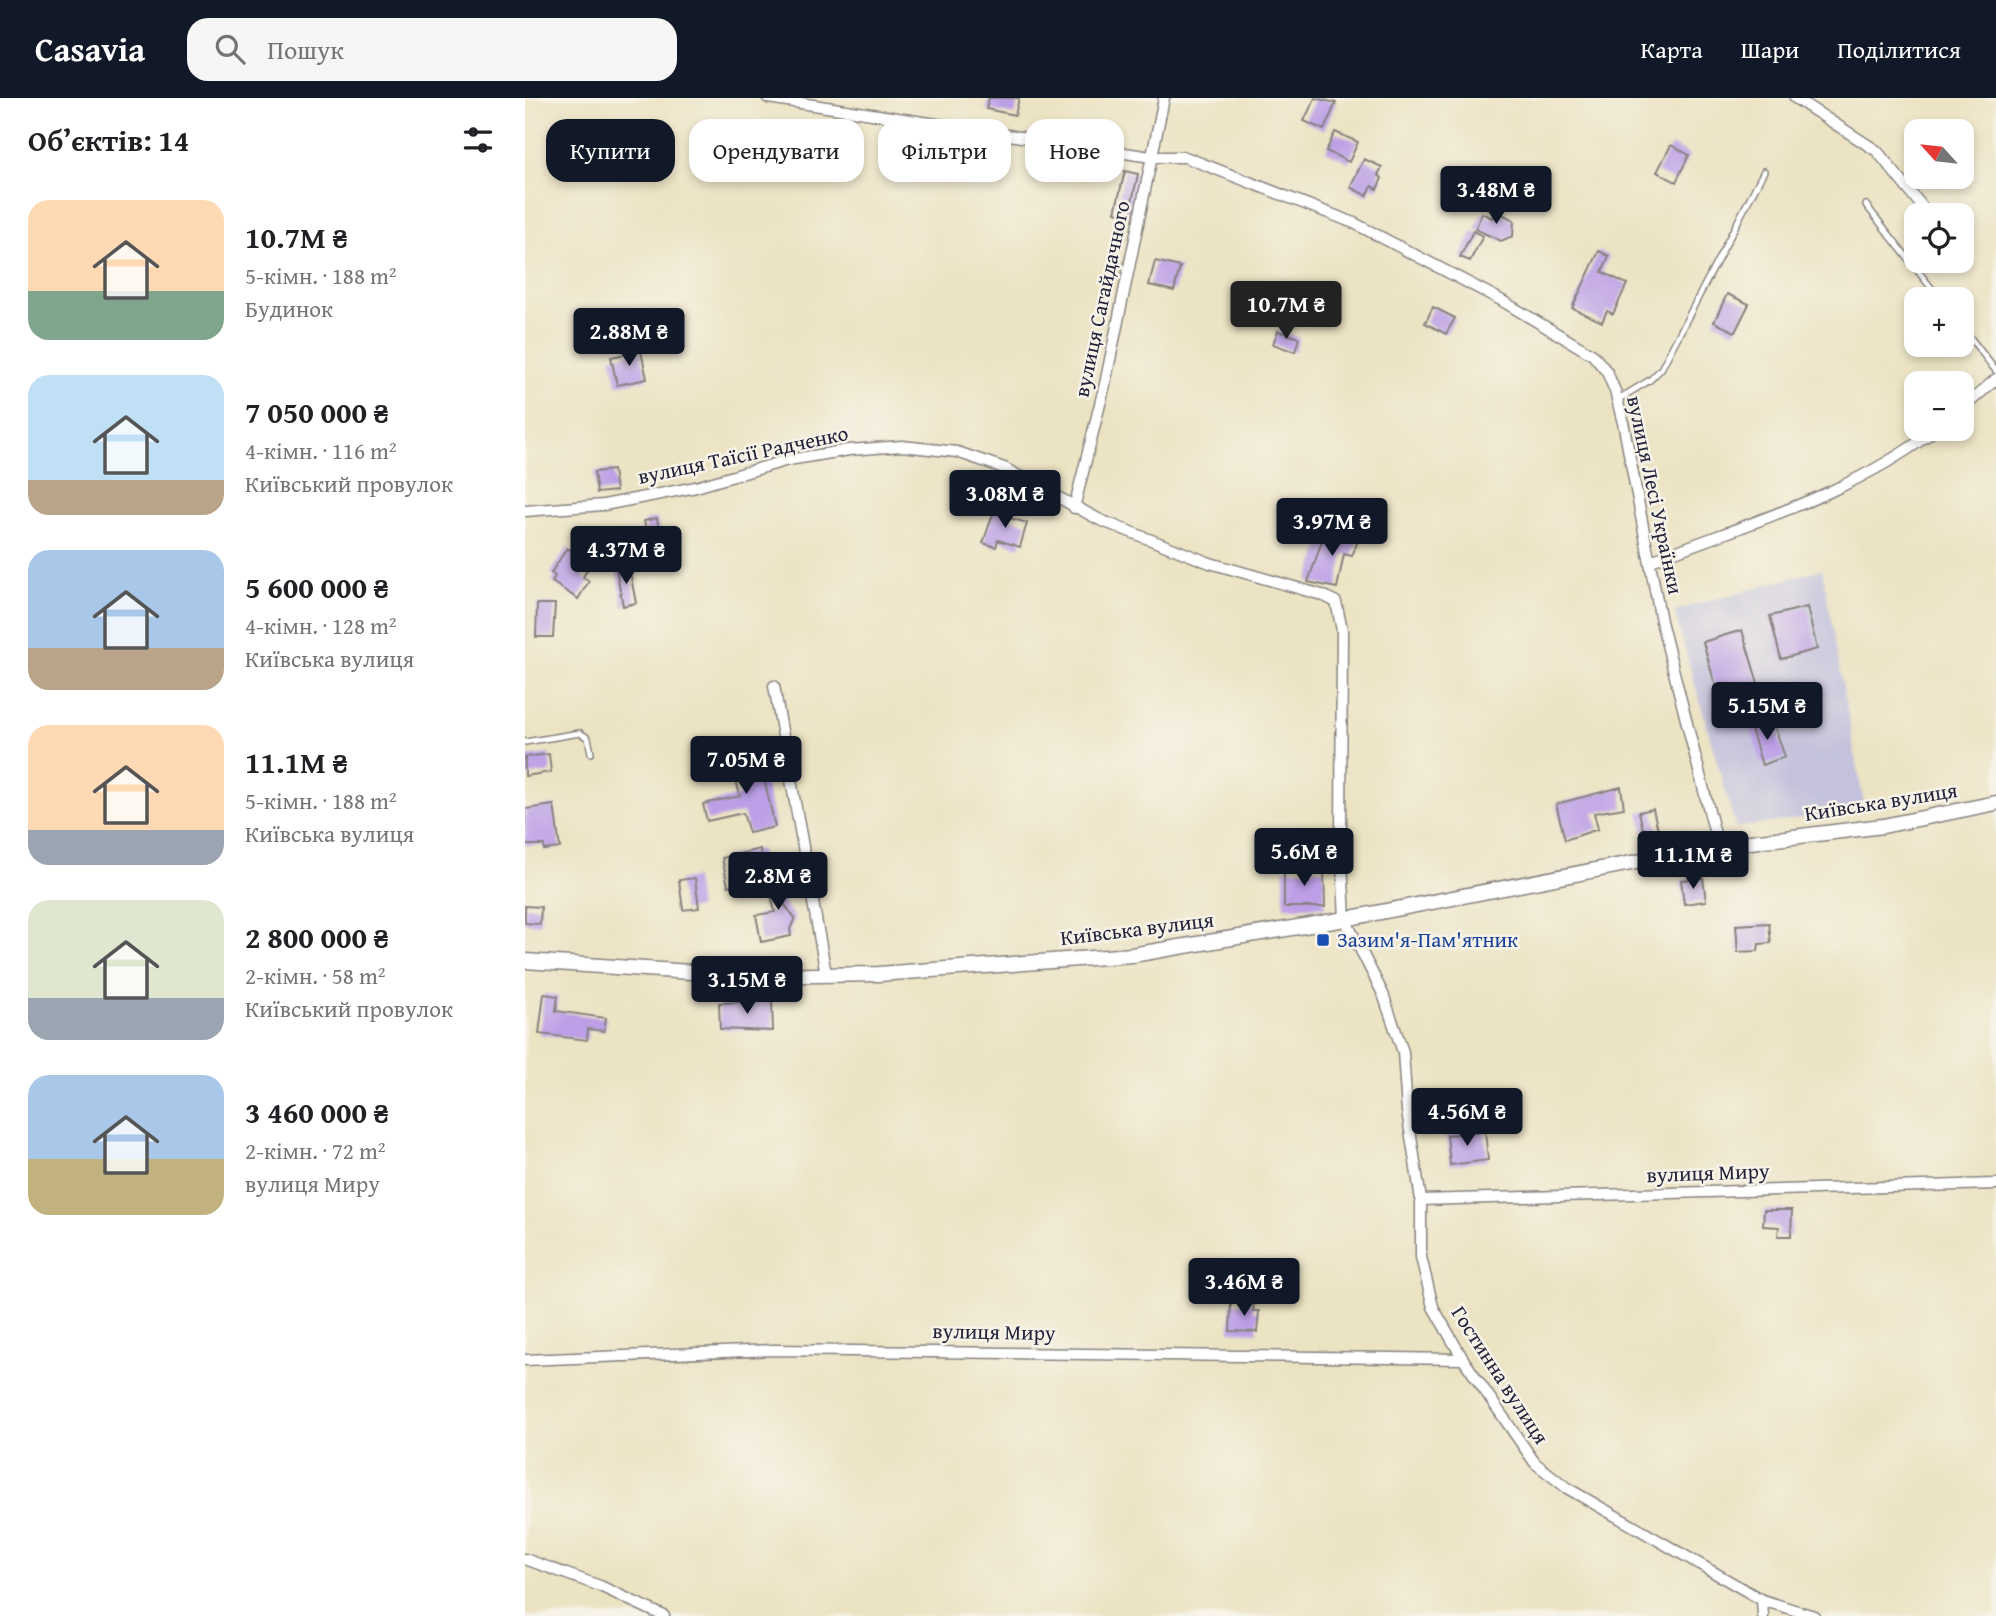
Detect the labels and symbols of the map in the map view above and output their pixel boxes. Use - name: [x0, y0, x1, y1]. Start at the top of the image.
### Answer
- north arrow: [1904, 119, 1974, 189]
- pin: 3.48M ₴: [1431, 166, 1561, 226]
- street label: вулиця Сагайдачного: [1066, 198, 1137, 400]
- pin: 10.7M ₴: [1221, 282, 1351, 341]
- pin: 2.88M ₴: [564, 308, 694, 368]
- street label: вулиця Лесі Українки: [1619, 393, 1692, 597]
- street label: вулиця Таїсії Радченко: [635, 417, 851, 492]
- pin: 3.08M ₴: [940, 470, 1070, 530]
- pin: 3.97M ₴: [1267, 498, 1397, 558]
- pin: 4.37M ₴: [561, 526, 691, 586]
- pin: 5.15M ₴: [1702, 682, 1832, 742]
- pin: 7.05M ₴: [681, 736, 811, 796]
- street label: Київська вулиця: [1802, 774, 1960, 829]
- pin: 5.6M ₴: [1247, 828, 1361, 888]
- pin: 11.1M ₴: [1628, 832, 1758, 891]
- pin: 2.8M ₴: [721, 852, 835, 912]
- street label: Київська вулиця: [1058, 904, 1216, 953]
- place label: Зазим'я-Пам'ятник: [1337, 924, 1518, 955]
- marker: Зазим'я-Пам'ятник: [1315, 932, 1331, 948]
- pin: 3.15M ₴: [682, 956, 812, 1016]
- pin: 4.56M ₴: [1402, 1088, 1532, 1148]
- street label: вулиця Миру: [1646, 1155, 1770, 1190]
- pin: 3.46M ₴: [1179, 1258, 1309, 1318]
- street label: Гостинна вулиця: [1444, 1299, 1557, 1450]
- street label: вулиця Миру: [932, 1315, 1056, 1348]

